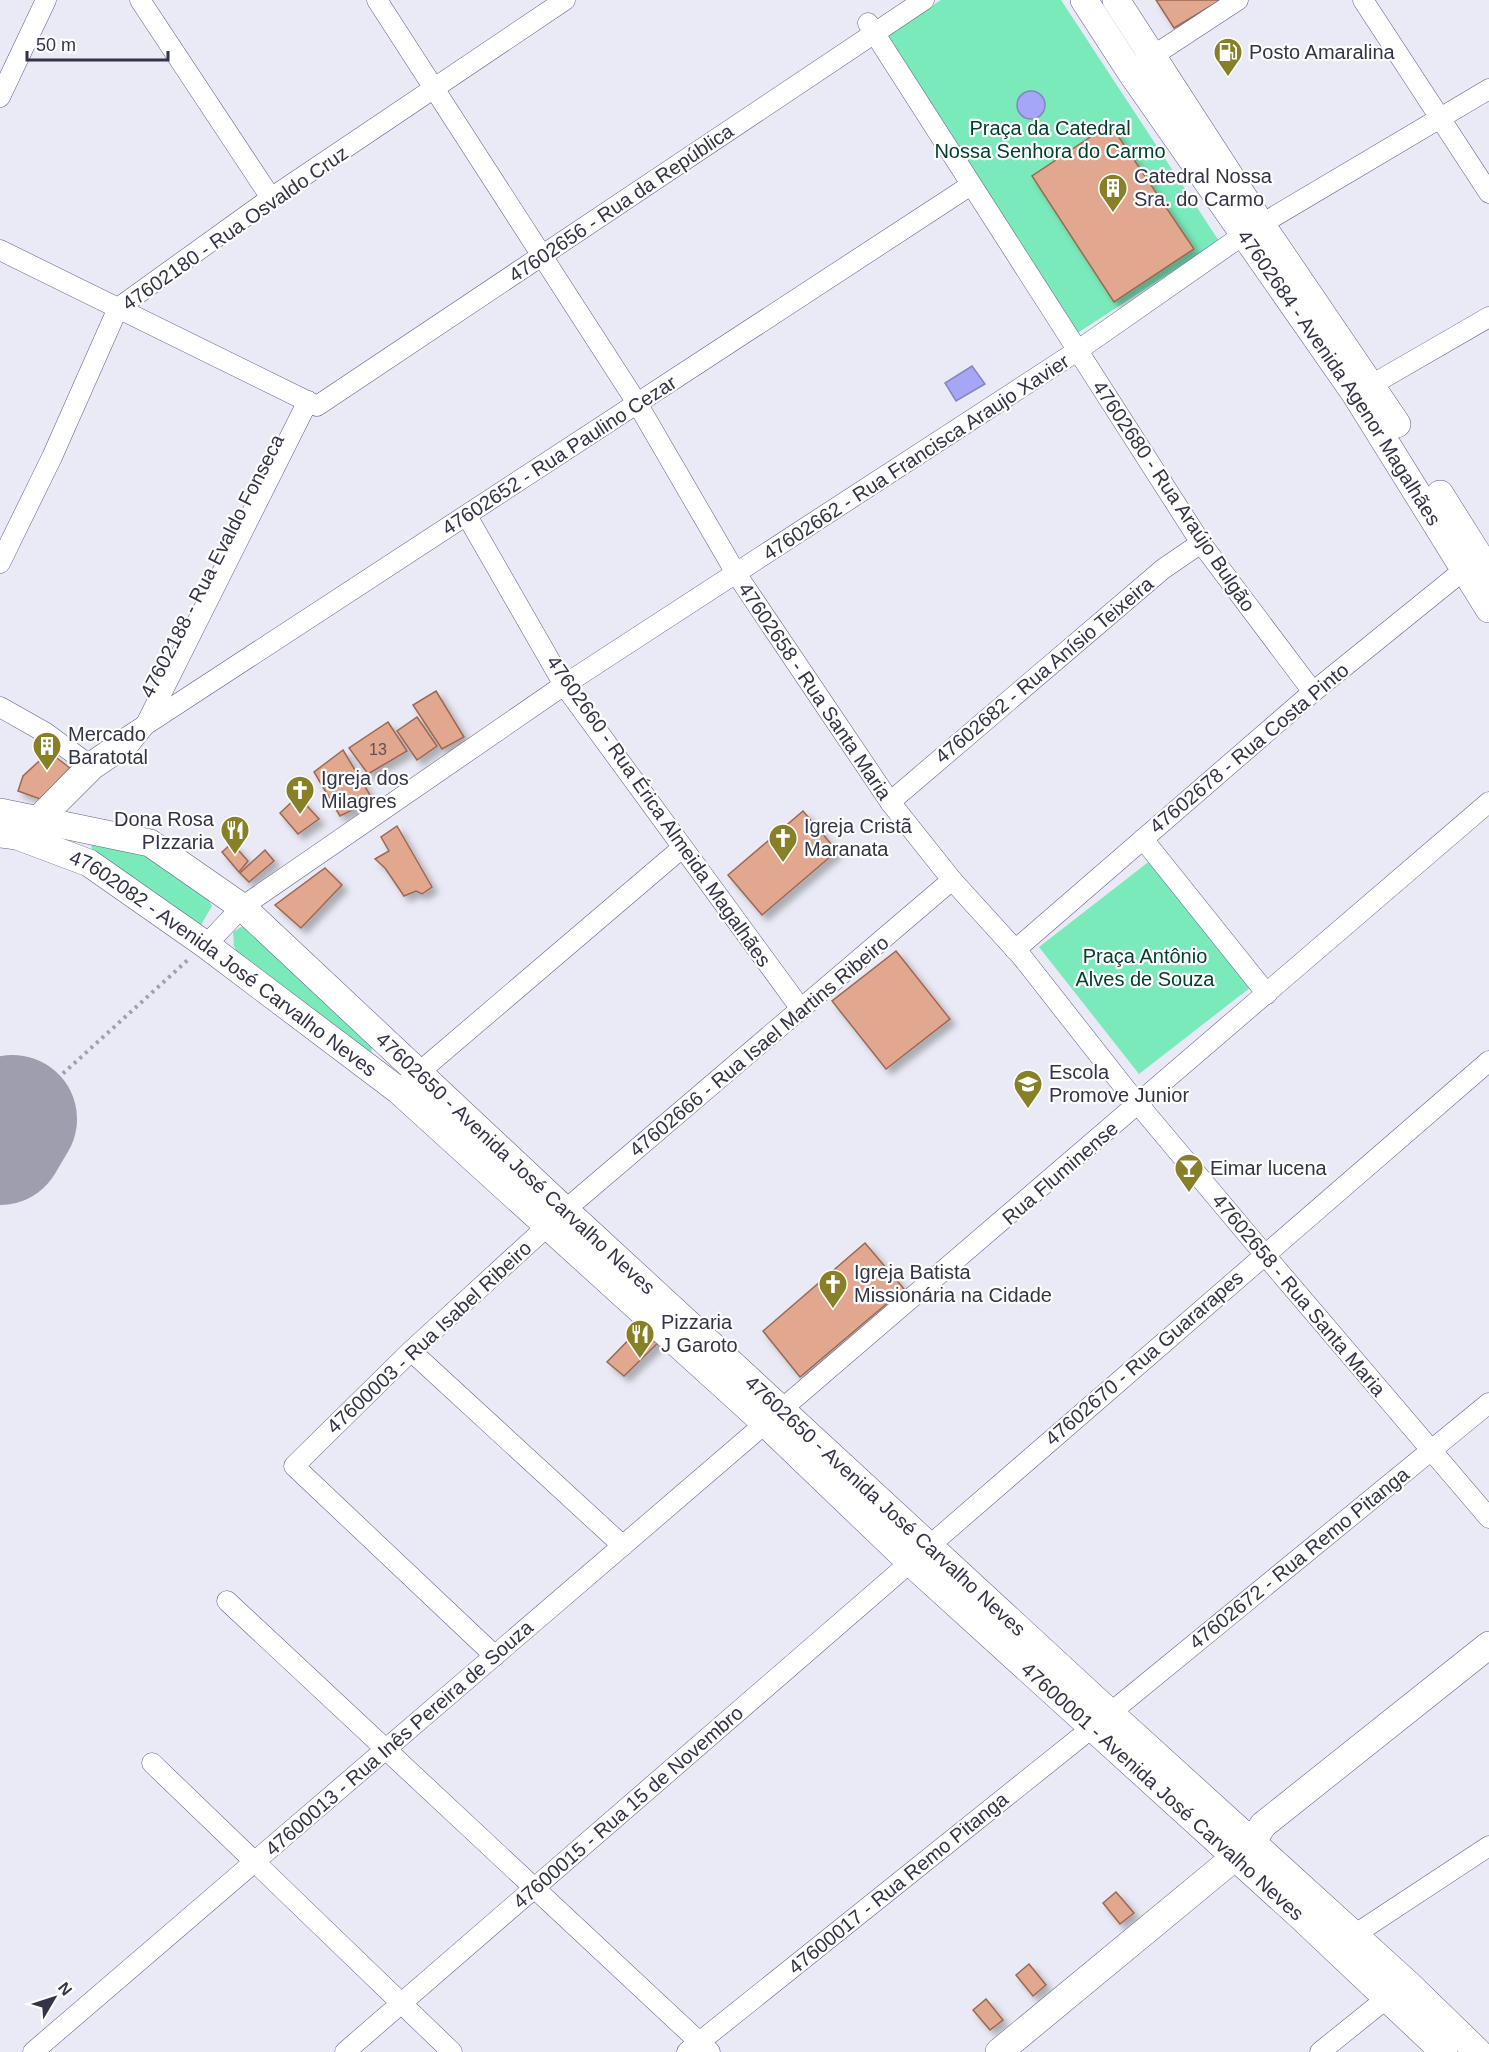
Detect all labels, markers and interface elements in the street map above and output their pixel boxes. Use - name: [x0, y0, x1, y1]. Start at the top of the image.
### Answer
- scale bar: [27, 24, 168, 62]
- text: 50 m: [36, 35, 76, 55]
- fuel station icon: Posto Amaralina: [1212, 36, 1244, 78]
- place label: Posto Amaralina: [1249, 41, 1396, 63]
- park label: Praça da Catedral Nossa Senhora do Carmo: [934, 117, 1166, 162]
- street label: 47602656 - Rua da República: [505, 119, 738, 286]
- street label: 47602180 - Rua Osvaldo Cruz: [118, 142, 352, 314]
- place label: Catedral Nossa Sra. do Carmo: [1134, 165, 1273, 210]
- building icon: Catedral Nossa Sra. do Carmo: [1097, 172, 1129, 214]
- street label: 47602684 - Avenida Agenor Magalhães: [1233, 226, 1445, 529]
- street label: 47602662 - Rua Francisca Araujo Xavier: [759, 350, 1073, 564]
- street label: 47602652 - Rua Paulino Cezar: [438, 371, 680, 539]
- street label: 47602680 - Rua Araújo Bulgão: [1088, 376, 1260, 616]
- street label: 47602188 - Rua Evaldo Fonseca: [136, 430, 289, 701]
- street label: 47602682 - Rua Anísio Teixeira: [931, 572, 1158, 768]
- street label: 47602658 - Rua Santa Maria: [734, 578, 896, 804]
- street label: 47602660 - Rua Érica Almeida Magalhães: [543, 651, 775, 971]
- street label: 47602678 - Rua Costa Pinto: [1145, 658, 1353, 838]
- place label: Mercado Baratotal: [68, 723, 148, 768]
- building icon: Mercado Baratotal: [31, 730, 63, 772]
- house number: 13: [369, 741, 387, 758]
- place label: Igreja dos Milagres: [321, 767, 409, 812]
- church icon: Igreja dos Milagres: [284, 774, 316, 816]
- place label: Dona Rosa PIzzaria: [114, 808, 215, 853]
- restaurant icon: Dona Rosa PIzzaria: [219, 814, 251, 856]
- place label: Igreja Cristã Maranata: [804, 815, 913, 860]
- church icon: Igreja Cristã Maranata: [767, 822, 799, 864]
- street label: 47602082 - Avenida José Carvalho Neves: [67, 846, 381, 1081]
- street label: 47602666 - Rua Isael Martins Ribeiro: [625, 931, 893, 1161]
- park label: Praça Antônio Alves de Souza: [1076, 945, 1215, 990]
- street label: 47602650 - Avenida José Carvalho Neves: [372, 1028, 660, 1298]
- place label: Escola Promove Junior: [1049, 1061, 1189, 1106]
- school or university icon: Escola Promove Junior: [1012, 1068, 1044, 1110]
- street label: Rua Fluminense: [998, 1117, 1122, 1229]
- bar icon: Eimar lucena: [1173, 1152, 1205, 1194]
- place label: Eimar lucena: [1210, 1157, 1328, 1179]
- street label: 47602658 - Rua Santa Maria: [1208, 1190, 1391, 1401]
- street label: 47600003 - Rua Isabel Ribeiro: [322, 1236, 536, 1438]
- place label: Igreja Batista Missionária na Cidade: [854, 1261, 1052, 1306]
- street label: 47602670 - Rua Guararapes: [1041, 1266, 1247, 1450]
- church icon: Igreja Batista Missionária na Cidade: [817, 1268, 849, 1310]
- place label: Pizzaria J Garoto: [661, 1311, 738, 1356]
- restaurant icon: Pizzaria J Garoto: [624, 1318, 656, 1360]
- street label: 47602650 - Avenida José Carvalho Neves: [741, 1371, 1030, 1640]
- street label: 47602672 - Rua Remo Pitanga: [1185, 1462, 1414, 1653]
- street label: 47600013 - Rua Inês Pereira de Souza: [261, 1615, 538, 1860]
- street label: 47600001 - Avenida José Carvalho Neves: [1017, 1658, 1308, 1925]
- street label: 47600015 - Rua 15 de Novembro: [509, 1701, 747, 1913]
- street label: 47600017 - Rua Remo Pitanga: [784, 1787, 1013, 1978]
- north arrow: [24, 1968, 84, 2028]
- text: N: [55, 1979, 76, 1999]

